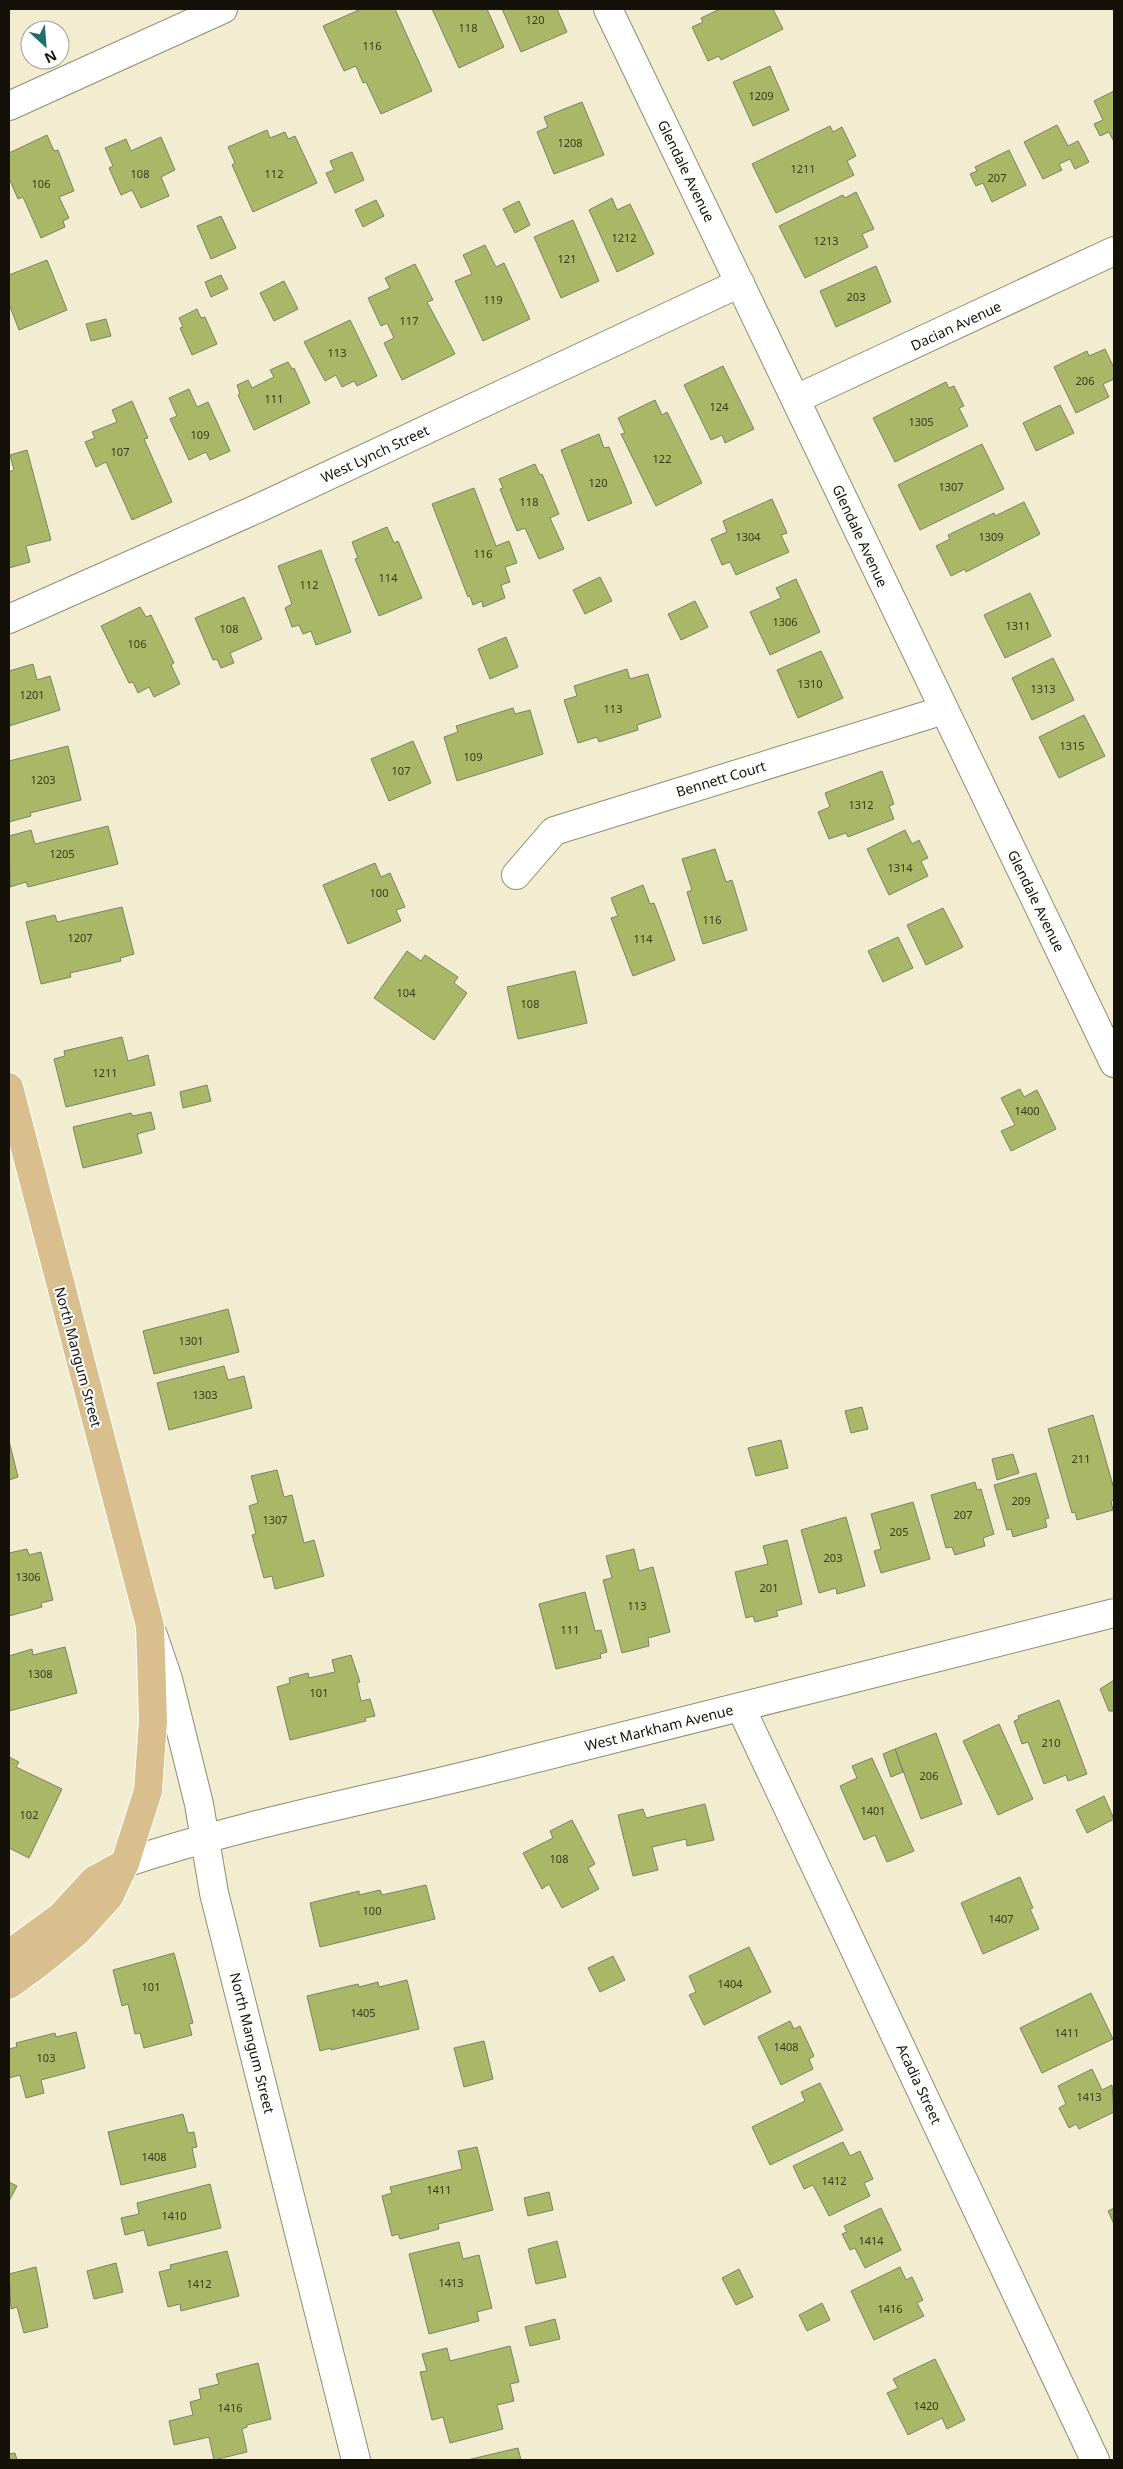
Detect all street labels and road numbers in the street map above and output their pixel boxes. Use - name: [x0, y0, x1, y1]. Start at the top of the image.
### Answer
- street label: Glendale Avenue: [654, 117, 719, 225]
- street label: Dacian Avenue: [907, 296, 1004, 355]
- street label: West Lynch Street: [318, 420, 432, 487]
- street label: Glendale Avenue: [828, 481, 893, 590]
- street label: Bennett Court: [674, 756, 768, 801]
- street label: Glendale Avenue: [1004, 847, 1069, 955]
- street label: North Mangum Street: [51, 1285, 106, 1429]
- street label: West Markham Avenue: [583, 1700, 735, 1755]
- street label: North Mangum Street: [226, 1970, 279, 2115]
- street label: Acadia Street: [893, 2041, 946, 2127]

